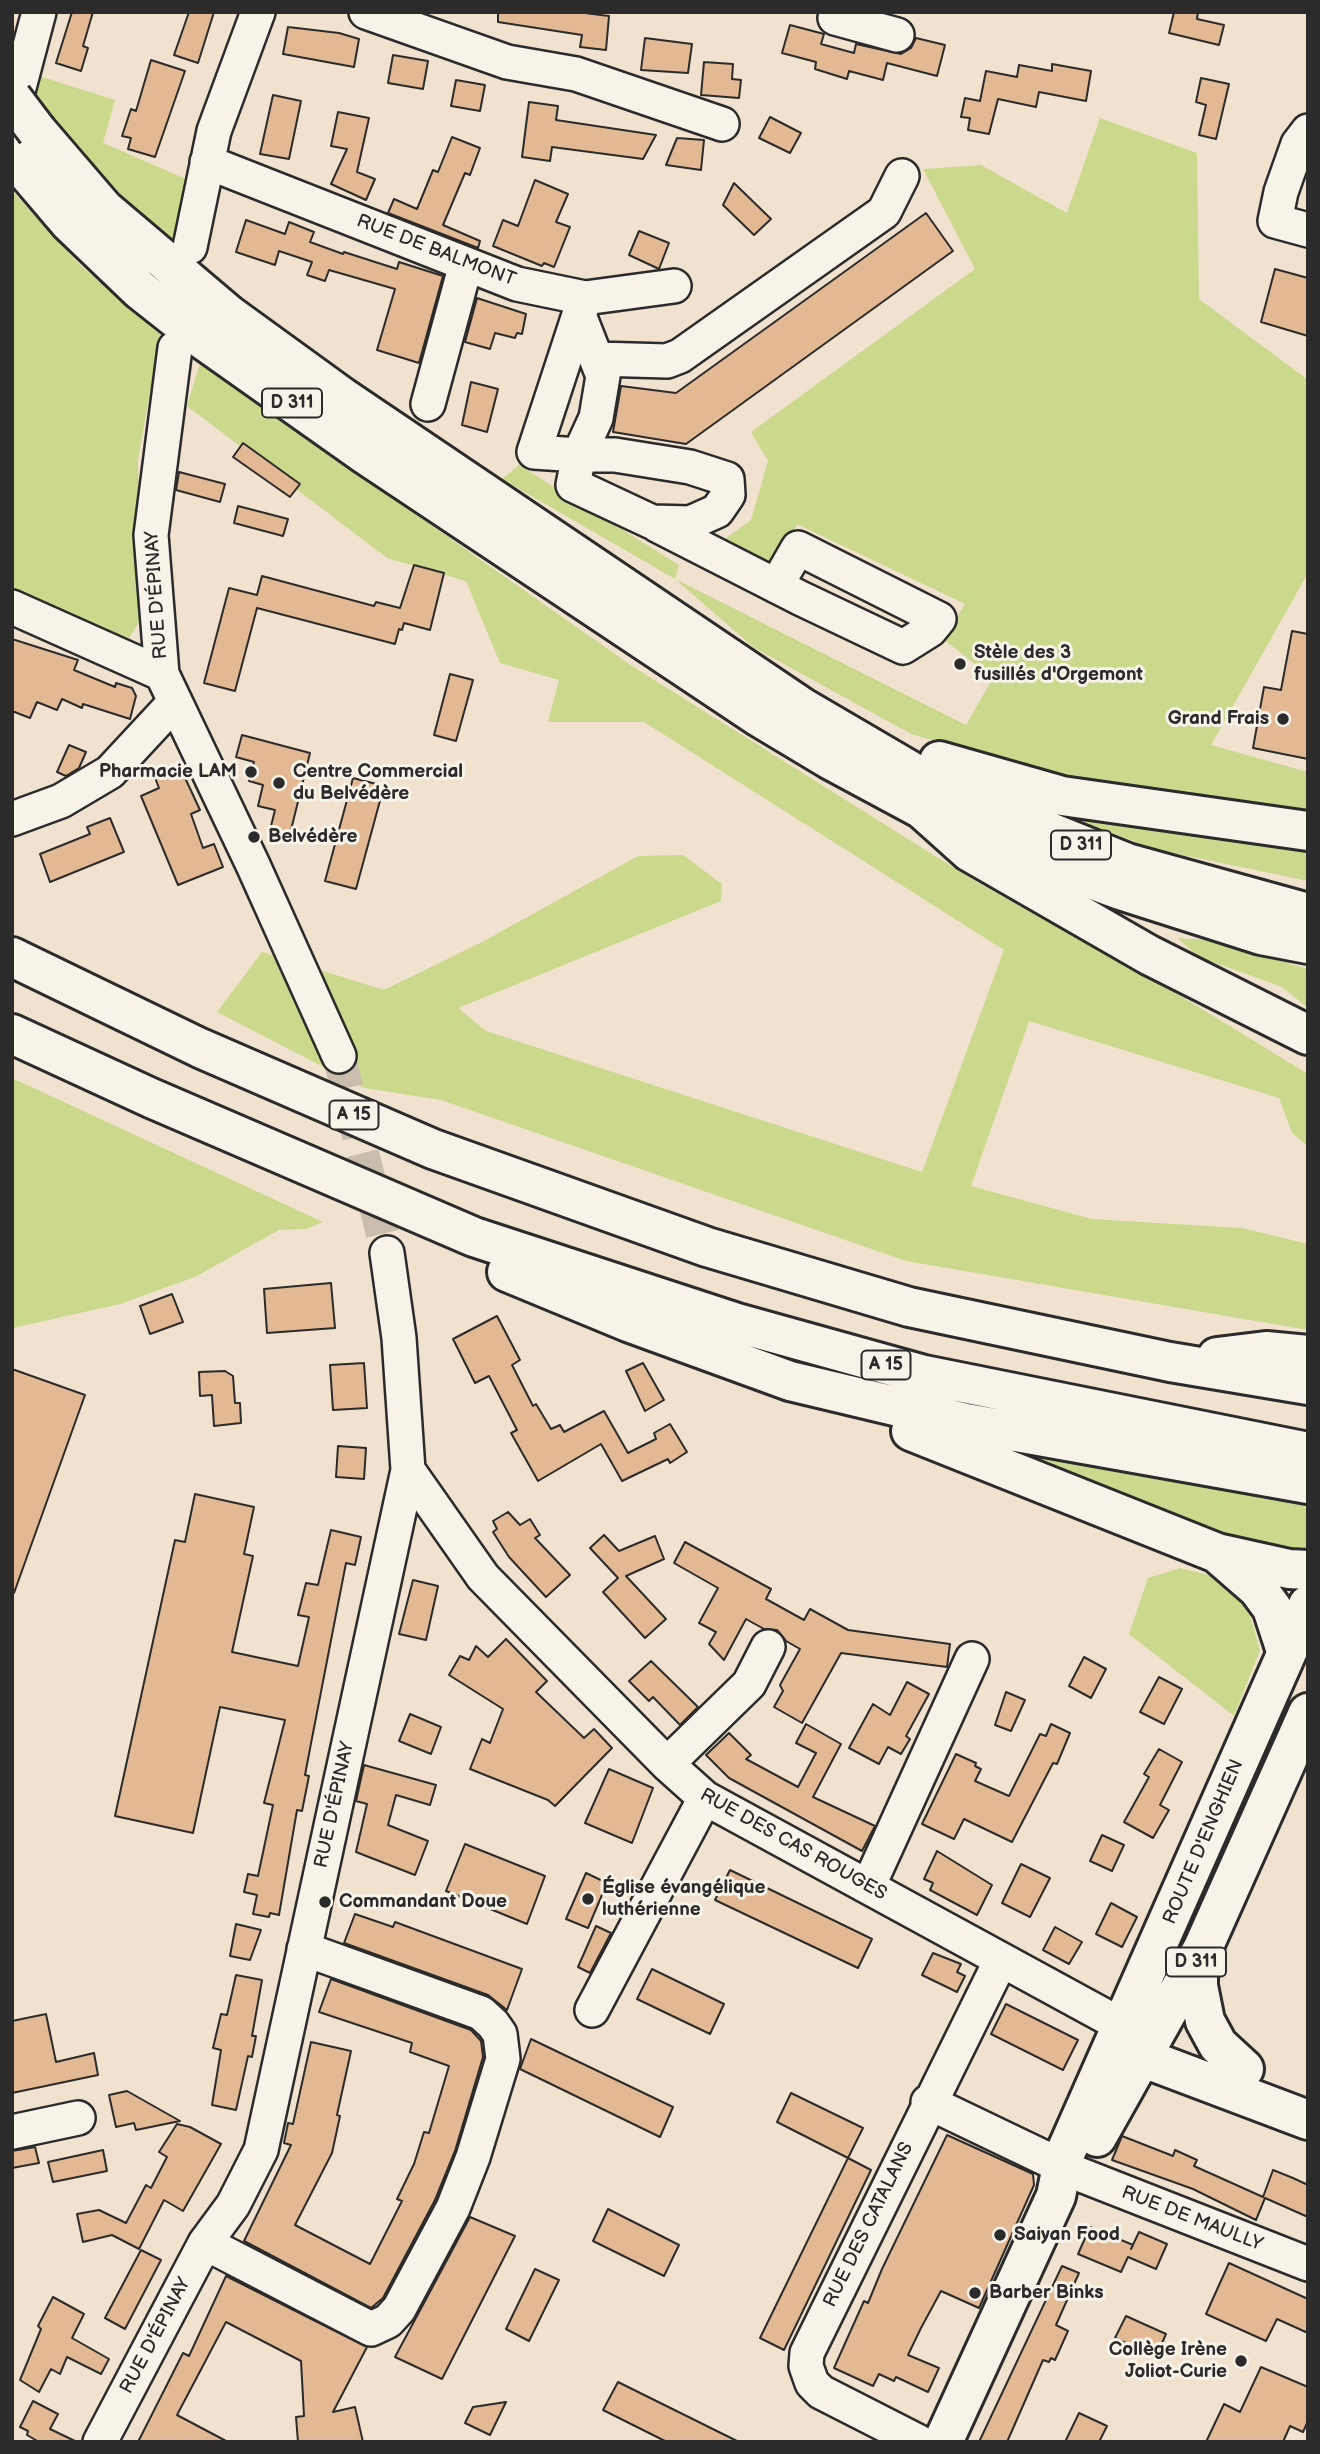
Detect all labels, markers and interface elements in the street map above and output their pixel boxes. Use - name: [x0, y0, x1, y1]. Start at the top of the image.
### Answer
- street label: RUE DE BALMONT: [353, 210, 519, 292]
- road number: D 311: [262, 388, 322, 418]
- street label: RUE D'ÉPINAY: [141, 530, 173, 660]
- place label: Stèle des 3 fusillés d'Orgemont: [974, 642, 1143, 686]
- marker: Stèle des 3 fusillés d'Orgemont: [952, 656, 968, 672]
- place label: Grand Frais: [1168, 708, 1269, 730]
- marker: Grand Frais: [1275, 711, 1291, 727]
- place label: Pharmacie LAM: [99, 761, 237, 783]
- place label: Centre Commercial du Belvédère: [293, 761, 463, 805]
- marker: Pharmacie LAM: [243, 764, 259, 780]
- marker: Centre Commercial du Belvédère: [271, 775, 287, 791]
- place label: Belvédère: [268, 826, 357, 848]
- marker: Belvédère: [246, 829, 262, 845]
- road number: D 311: [1051, 830, 1111, 860]
- road number: A 15: [330, 1100, 378, 1130]
- road number: A 15: [862, 1350, 910, 1380]
- street label: RUE D'ÉPINAY: [311, 1740, 359, 1870]
- street label: ROUTE D'ENGHIEN: [1159, 1756, 1249, 1928]
- street label: RUE DES CAS ROUGES: [696, 1784, 890, 1906]
- place label: Église évangélique luthérienne: [602, 1877, 765, 1921]
- place label: Commandant Doue: [339, 1891, 507, 1913]
- marker: Église évangélique luthérienne: [580, 1891, 596, 1907]
- marker: Commandant Doue: [317, 1894, 333, 1910]
- road number: D 311: [1166, 1948, 1226, 1976]
- street label: RUE DES CATALANS: [819, 2139, 919, 2311]
- street label: RUE DE MAULLY: [1118, 2182, 1266, 2256]
- place label: Saiyan Food: [1014, 2224, 1120, 2246]
- marker: Saiyan Food: [992, 2227, 1008, 2243]
- street label: RUE D'ÉPINAY: [116, 2274, 196, 2398]
- place label: Barber Binks: [989, 2282, 1104, 2304]
- marker: Barber Binks: [967, 2285, 983, 2301]
- place label: Collège Irène Joliot-Curie: [1109, 2339, 1227, 2383]
- marker: Collège Irène Joliot-Curie: [1233, 2353, 1249, 2369]

